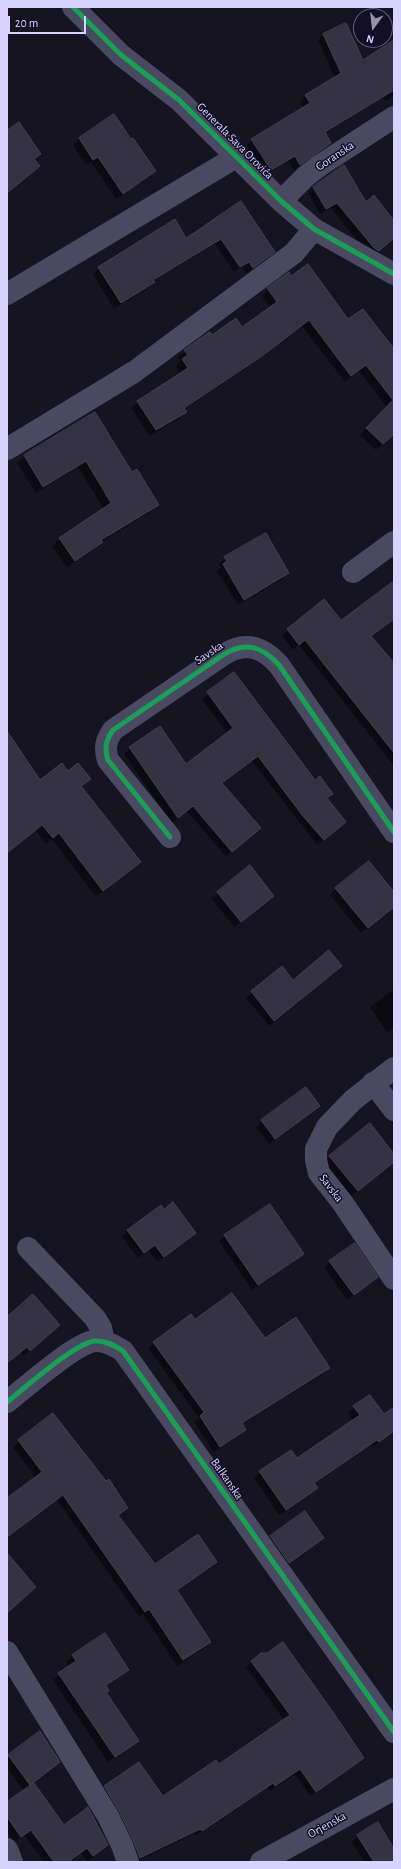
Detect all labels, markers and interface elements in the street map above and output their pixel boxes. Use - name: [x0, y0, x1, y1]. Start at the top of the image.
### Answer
- scale bar: [10, 8, 88, 34]
- north arrow: [353, 8, 393, 48]
- text: 20 m: [15, 17, 38, 29]
- text: N: [365, 33, 375, 45]
- street label: Generala Sava Orovića: [194, 100, 276, 182]
- street label: Goranska: [313, 138, 357, 174]
- street label: Savska: [192, 638, 226, 668]
- street label: Savska: [316, 1171, 346, 1205]
- street label: Balkanska: [208, 1456, 246, 1502]
- street label: Orjenska: [305, 1809, 349, 1841]

